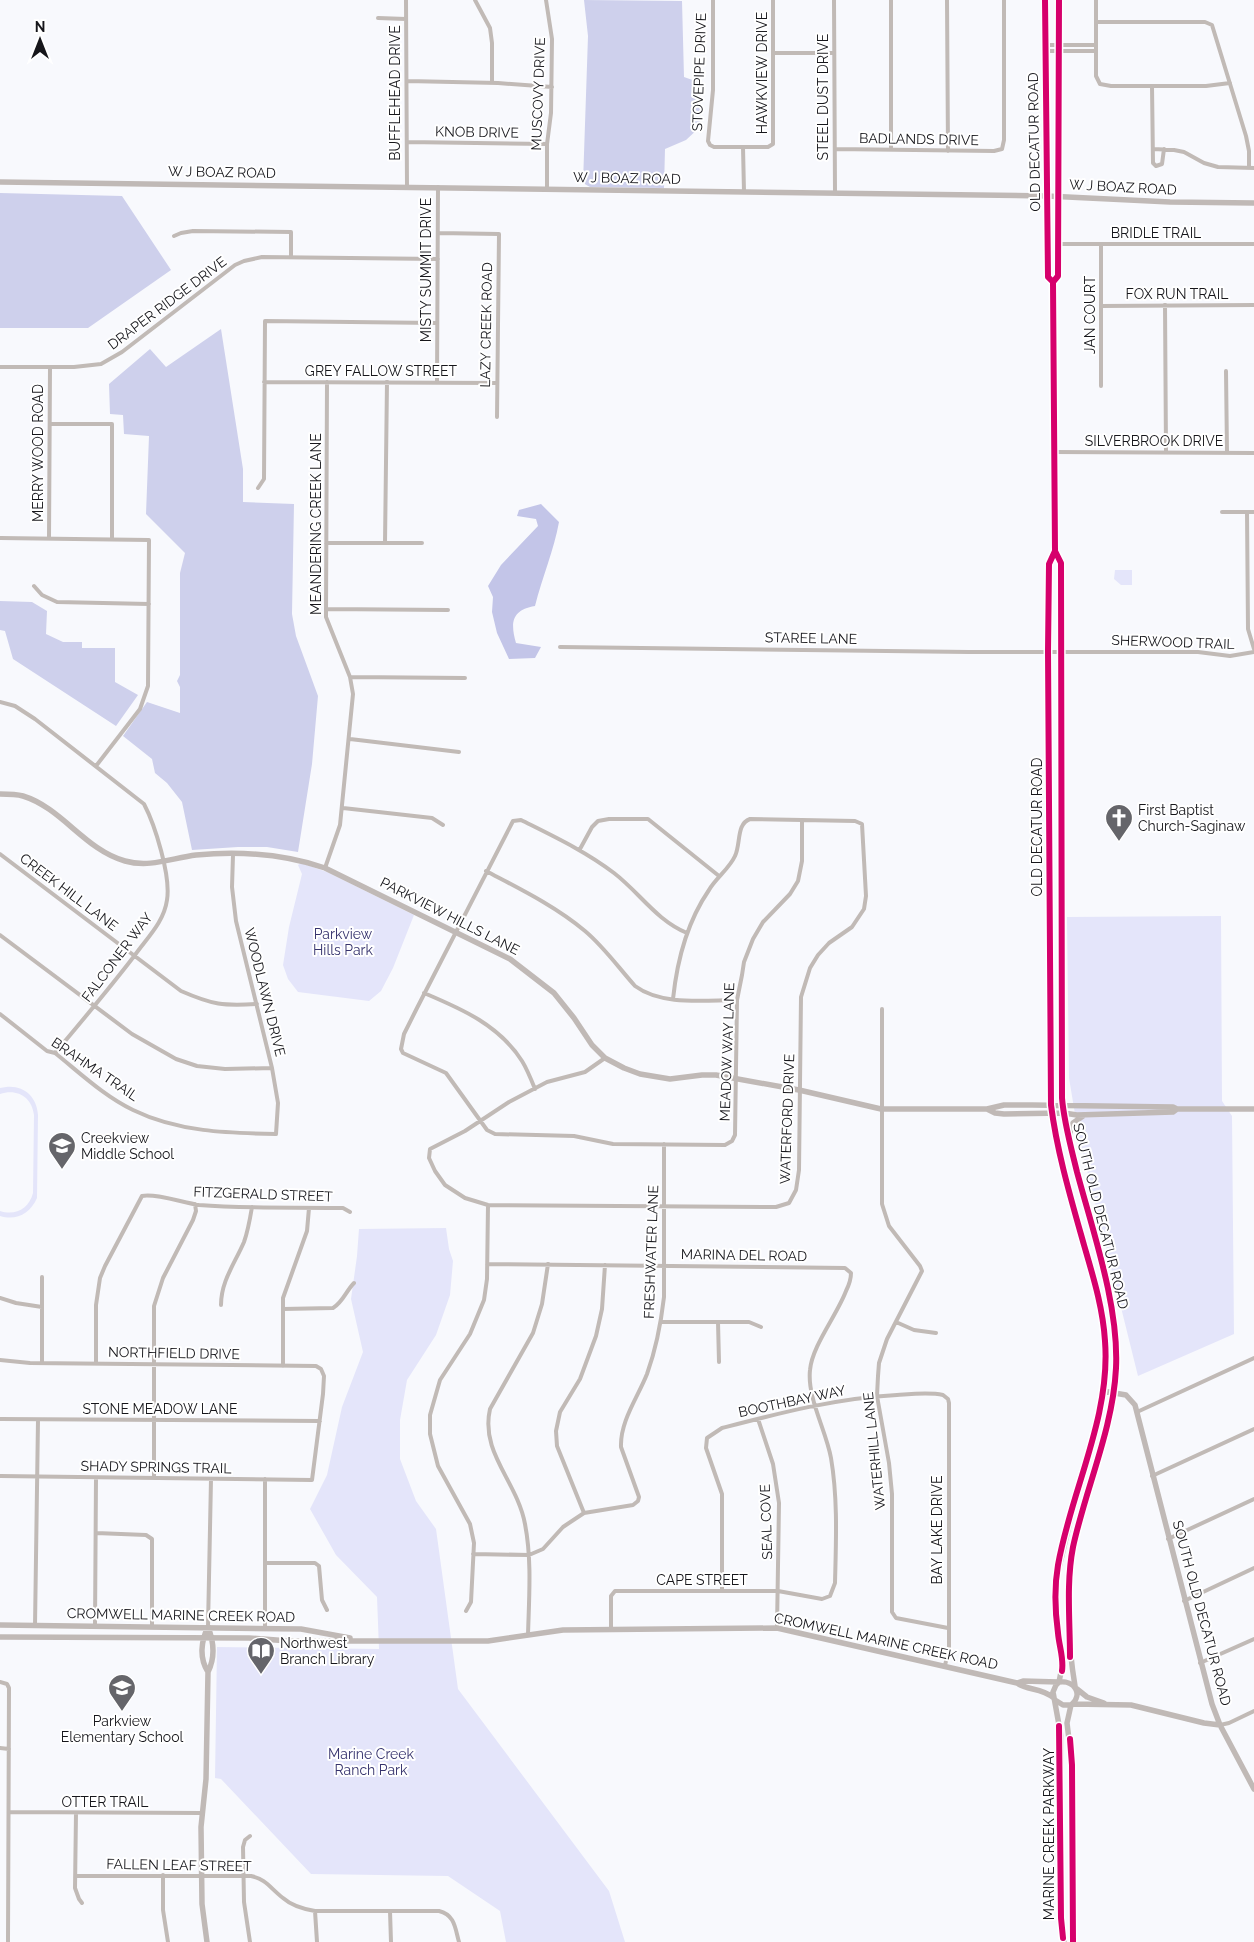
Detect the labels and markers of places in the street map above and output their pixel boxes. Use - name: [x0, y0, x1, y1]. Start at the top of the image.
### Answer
- place label: First Baptist Church-Saginaw: [1138, 802, 1246, 834]
- church icon: First Baptist Church-Saginaw: [1104, 803, 1134, 842]
- place label: Creekview Middle School: [81, 1130, 174, 1162]
- school or university icon: Creekview Middle School: [47, 1131, 77, 1170]
- place label: Northwest Branch Library: [280, 1635, 375, 1667]
- library icon: Northwest Branch Library: [246, 1636, 276, 1675]
- school or university icon: Parkview Elementary School: [107, 1673, 137, 1712]
- place label: Parkview Elementary School: [61, 1713, 183, 1745]

